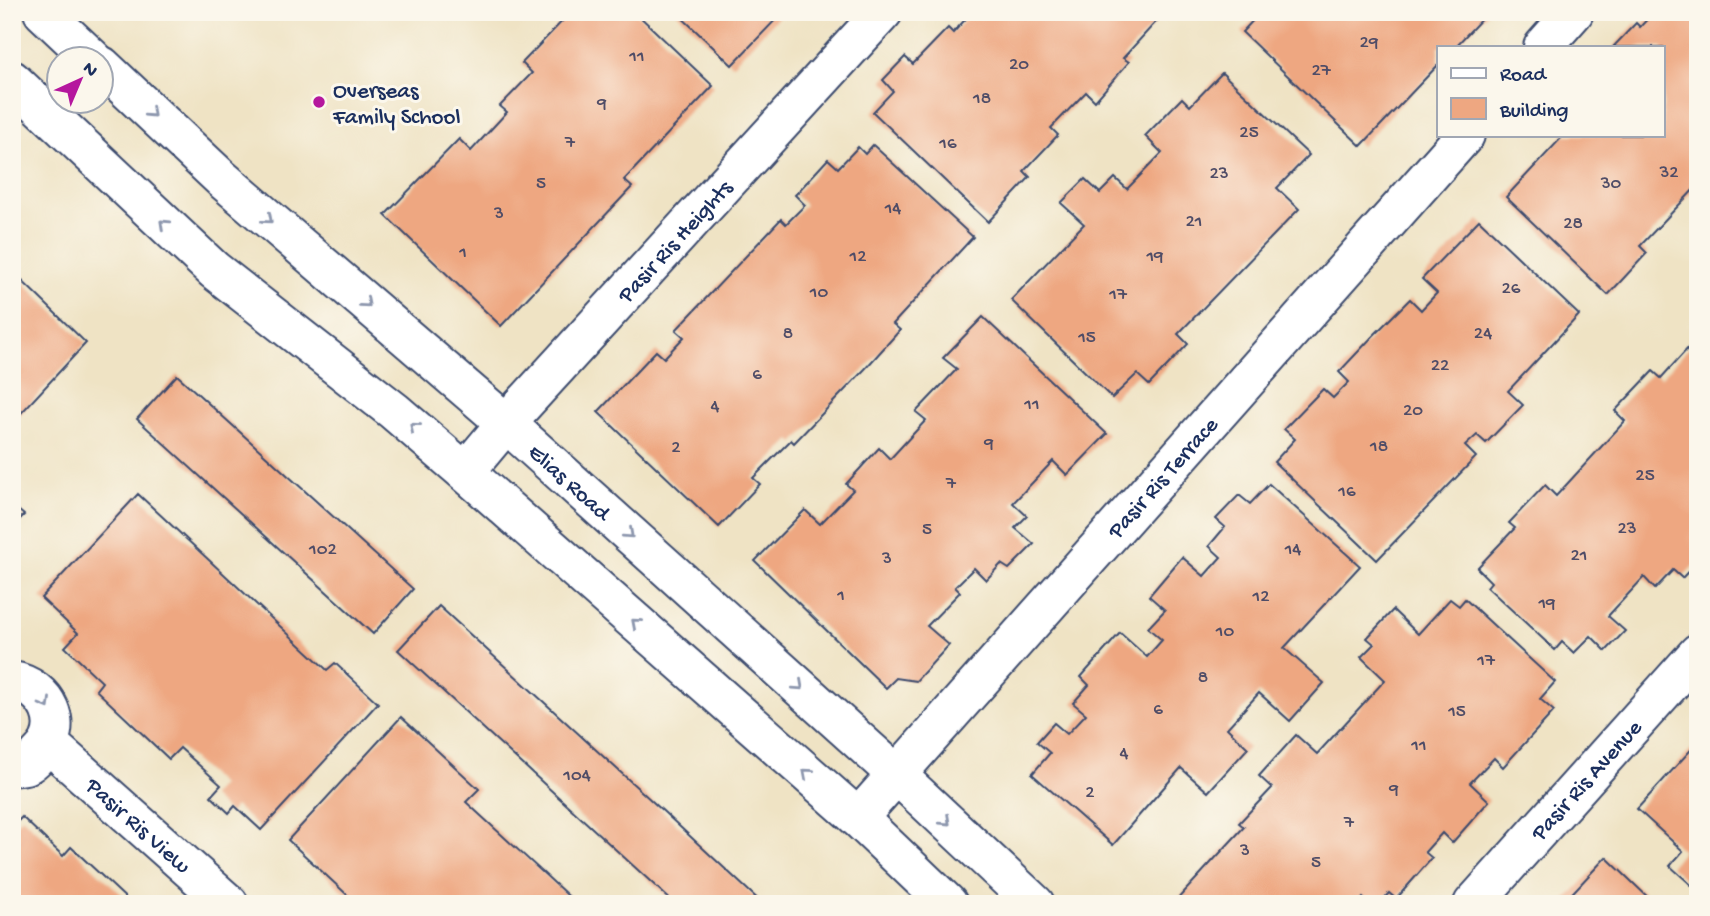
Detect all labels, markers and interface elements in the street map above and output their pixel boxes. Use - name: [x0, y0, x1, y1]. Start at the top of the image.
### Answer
- house number: 29: [1360, 32, 1379, 55]
- north arrow: [46, 46, 116, 116]
- house number: 11: [628, 46, 645, 69]
- legend: [1437, 46, 1664, 136]
- house number: 20: [1009, 54, 1029, 77]
- text: N: [77, 58, 102, 83]
- house number: 27: [1311, 60, 1332, 83]
- text: Road: [1500, 64, 1548, 89]
- place label: Overseas Family School: [332, 79, 460, 132]
- house number: 18: [972, 88, 991, 111]
- house number: 9: [596, 93, 607, 116]
- marker: Overseas Family School: [311, 94, 327, 110]
- text: Building: [1499, 100, 1569, 125]
- one-way arrow: [143, 104, 156, 117]
- house number: 25: [1239, 122, 1259, 145]
- house number: 7: [564, 132, 576, 155]
- house number: 16: [938, 133, 957, 156]
- house number: 32: [1658, 162, 1679, 185]
- house number: 23: [1209, 163, 1229, 186]
- house number: 5: [536, 173, 546, 196]
- house number: 30: [1600, 173, 1622, 196]
- street label: Pasir Ris Heights: [613, 175, 740, 310]
- house number: 14: [884, 198, 901, 221]
- house number: 3: [493, 203, 504, 226]
- one-way arrow: [260, 211, 273, 223]
- house number: 21: [1186, 211, 1203, 234]
- house number: 28: [1563, 213, 1583, 236]
- one-way arrow: [159, 220, 172, 232]
- house number: 1: [458, 242, 467, 265]
- house number: 12: [849, 246, 867, 269]
- house number: 19: [1145, 246, 1164, 269]
- house number: 26: [1502, 278, 1521, 301]
- house number: 10: [809, 282, 828, 305]
- house number: 17: [1108, 284, 1128, 307]
- one-way arrow: [358, 295, 371, 307]
- house number: 8: [783, 323, 793, 346]
- house number: 24: [1474, 323, 1492, 346]
- house number: 15: [1077, 327, 1096, 350]
- house number: 22: [1431, 355, 1449, 378]
- house number: 6: [752, 364, 762, 387]
- house number: 11: [1023, 394, 1040, 417]
- house number: 4: [711, 396, 720, 419]
- house number: 20: [1403, 400, 1423, 423]
- street label: Pasir Ris Terrace: [1103, 412, 1226, 546]
- one-way arrow: [409, 423, 422, 435]
- house number: 9: [983, 433, 994, 456]
- house number: 18: [1369, 436, 1388, 459]
- house number: 2: [671, 437, 681, 460]
- street label: Elias Road: [521, 440, 616, 529]
- house number: 25: [1635, 465, 1655, 488]
- house number: 7: [945, 473, 957, 496]
- house number: 16: [1337, 481, 1356, 504]
- house number: 23: [1617, 518, 1637, 541]
- house number: 5: [922, 519, 932, 542]
- one-way arrow: [621, 526, 634, 538]
- house number: 102: [308, 539, 337, 562]
- house number: 14: [1284, 539, 1301, 562]
- house number: 21: [1571, 545, 1588, 568]
- house number: 3: [881, 548, 892, 571]
- house number: 1: [836, 585, 845, 608]
- house number: 12: [1252, 586, 1270, 609]
- house number: 19: [1537, 593, 1556, 616]
- one-way arrow: [632, 619, 645, 631]
- house number: 10: [1215, 621, 1234, 644]
- house number: 17: [1476, 650, 1496, 673]
- house number: 8: [1198, 667, 1208, 690]
- one-way arrow: [791, 678, 804, 690]
- one-way arrow: [38, 696, 51, 709]
- house number: 6: [1153, 699, 1163, 722]
- house number: 15: [1447, 701, 1466, 724]
- street label: Pasir Ris Avenue: [1526, 715, 1650, 848]
- house number: 11: [1410, 735, 1427, 758]
- house number: 4: [1120, 743, 1129, 766]
- house number: 104: [562, 765, 591, 788]
- one-way arrow: [802, 769, 815, 781]
- street label: Pasir Ris View: [78, 773, 195, 881]
- house number: 9: [1388, 779, 1399, 802]
- house number: 2: [1085, 782, 1095, 805]
- one-way arrow: [938, 812, 951, 825]
- house number: 7: [1343, 812, 1355, 835]
- house number: 3: [1239, 840, 1250, 863]
- house number: 5: [1311, 852, 1321, 875]

